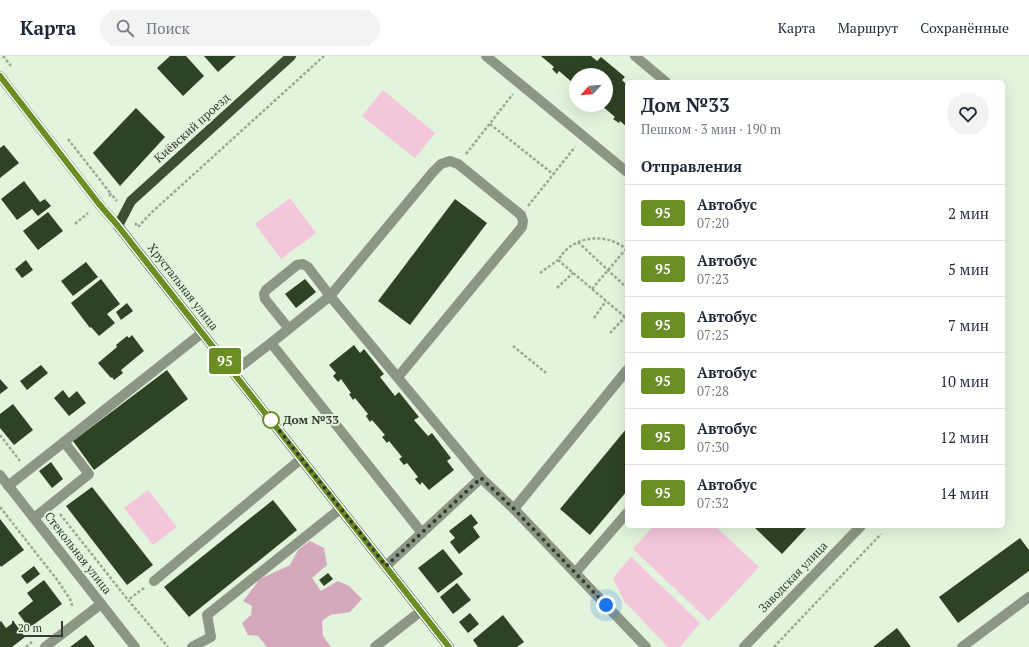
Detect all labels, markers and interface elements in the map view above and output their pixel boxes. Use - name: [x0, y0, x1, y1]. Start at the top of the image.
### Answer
- search box: [100, 10, 380, 46]
- text: Карта: [20, 15, 76, 40]
- icon: search: [114, 17, 136, 39]
- text: Поиск: [146, 18, 190, 38]
- text: Карта: [778, 18, 816, 37]
- text: Маршрут: [838, 18, 898, 37]
- text: Сохранённые: [920, 18, 1009, 37]
- north arrow: [569, 68, 613, 112]
- map controls: [569, 68, 613, 112]
- street label: Киёвский проезд: [151, 90, 233, 165]
- text: Дом №33: [641, 92, 730, 117]
- button: heart: [947, 93, 989, 135]
- text: Пешком · 3 мин · 190 m: [641, 120, 781, 138]
- text: Отправления: [641, 156, 742, 176]
- text: Автобус: [697, 194, 757, 214]
- text: 95: [655, 203, 671, 222]
- text: 2 мин: [948, 203, 989, 223]
- text: 07:20: [697, 214, 729, 232]
- street label: Хрустальная улица: [145, 240, 222, 333]
- text: Автобус: [697, 250, 757, 270]
- text: 95: [655, 259, 671, 278]
- text: 5 мин: [948, 259, 989, 279]
- text: 07:23: [697, 270, 729, 288]
- text: Автобус: [697, 306, 757, 326]
- text: 95: [655, 315, 671, 334]
- text: 7 мин: [948, 315, 989, 335]
- text: 07:25: [697, 326, 729, 344]
- line badge: 95: [207, 348, 243, 374]
- text: 95: [217, 351, 233, 370]
- text: Автобус: [697, 362, 757, 382]
- text: 95: [655, 371, 671, 390]
- text: 10 мин: [940, 371, 989, 391]
- text: 07:28: [697, 382, 729, 400]
- marker: Дом №33: [262, 411, 280, 429]
- place label: Дом №33: [283, 412, 339, 427]
- text: Автобус: [697, 418, 757, 438]
- text: 95: [655, 427, 671, 446]
- text: 12 мин: [940, 427, 989, 447]
- text: 07:30: [697, 438, 729, 456]
- text: Автобус: [697, 474, 757, 494]
- text: 95: [655, 483, 671, 502]
- text: 14 мин: [940, 483, 989, 503]
- text: 07:32: [697, 494, 729, 512]
- street label: Стекольная улица: [42, 509, 115, 597]
- street label: Заводская улица: [755, 538, 830, 615]
- your location: [596, 595, 616, 615]
- scale bar: [12, 619, 63, 638]
- text: 20 m: [18, 621, 42, 635]

